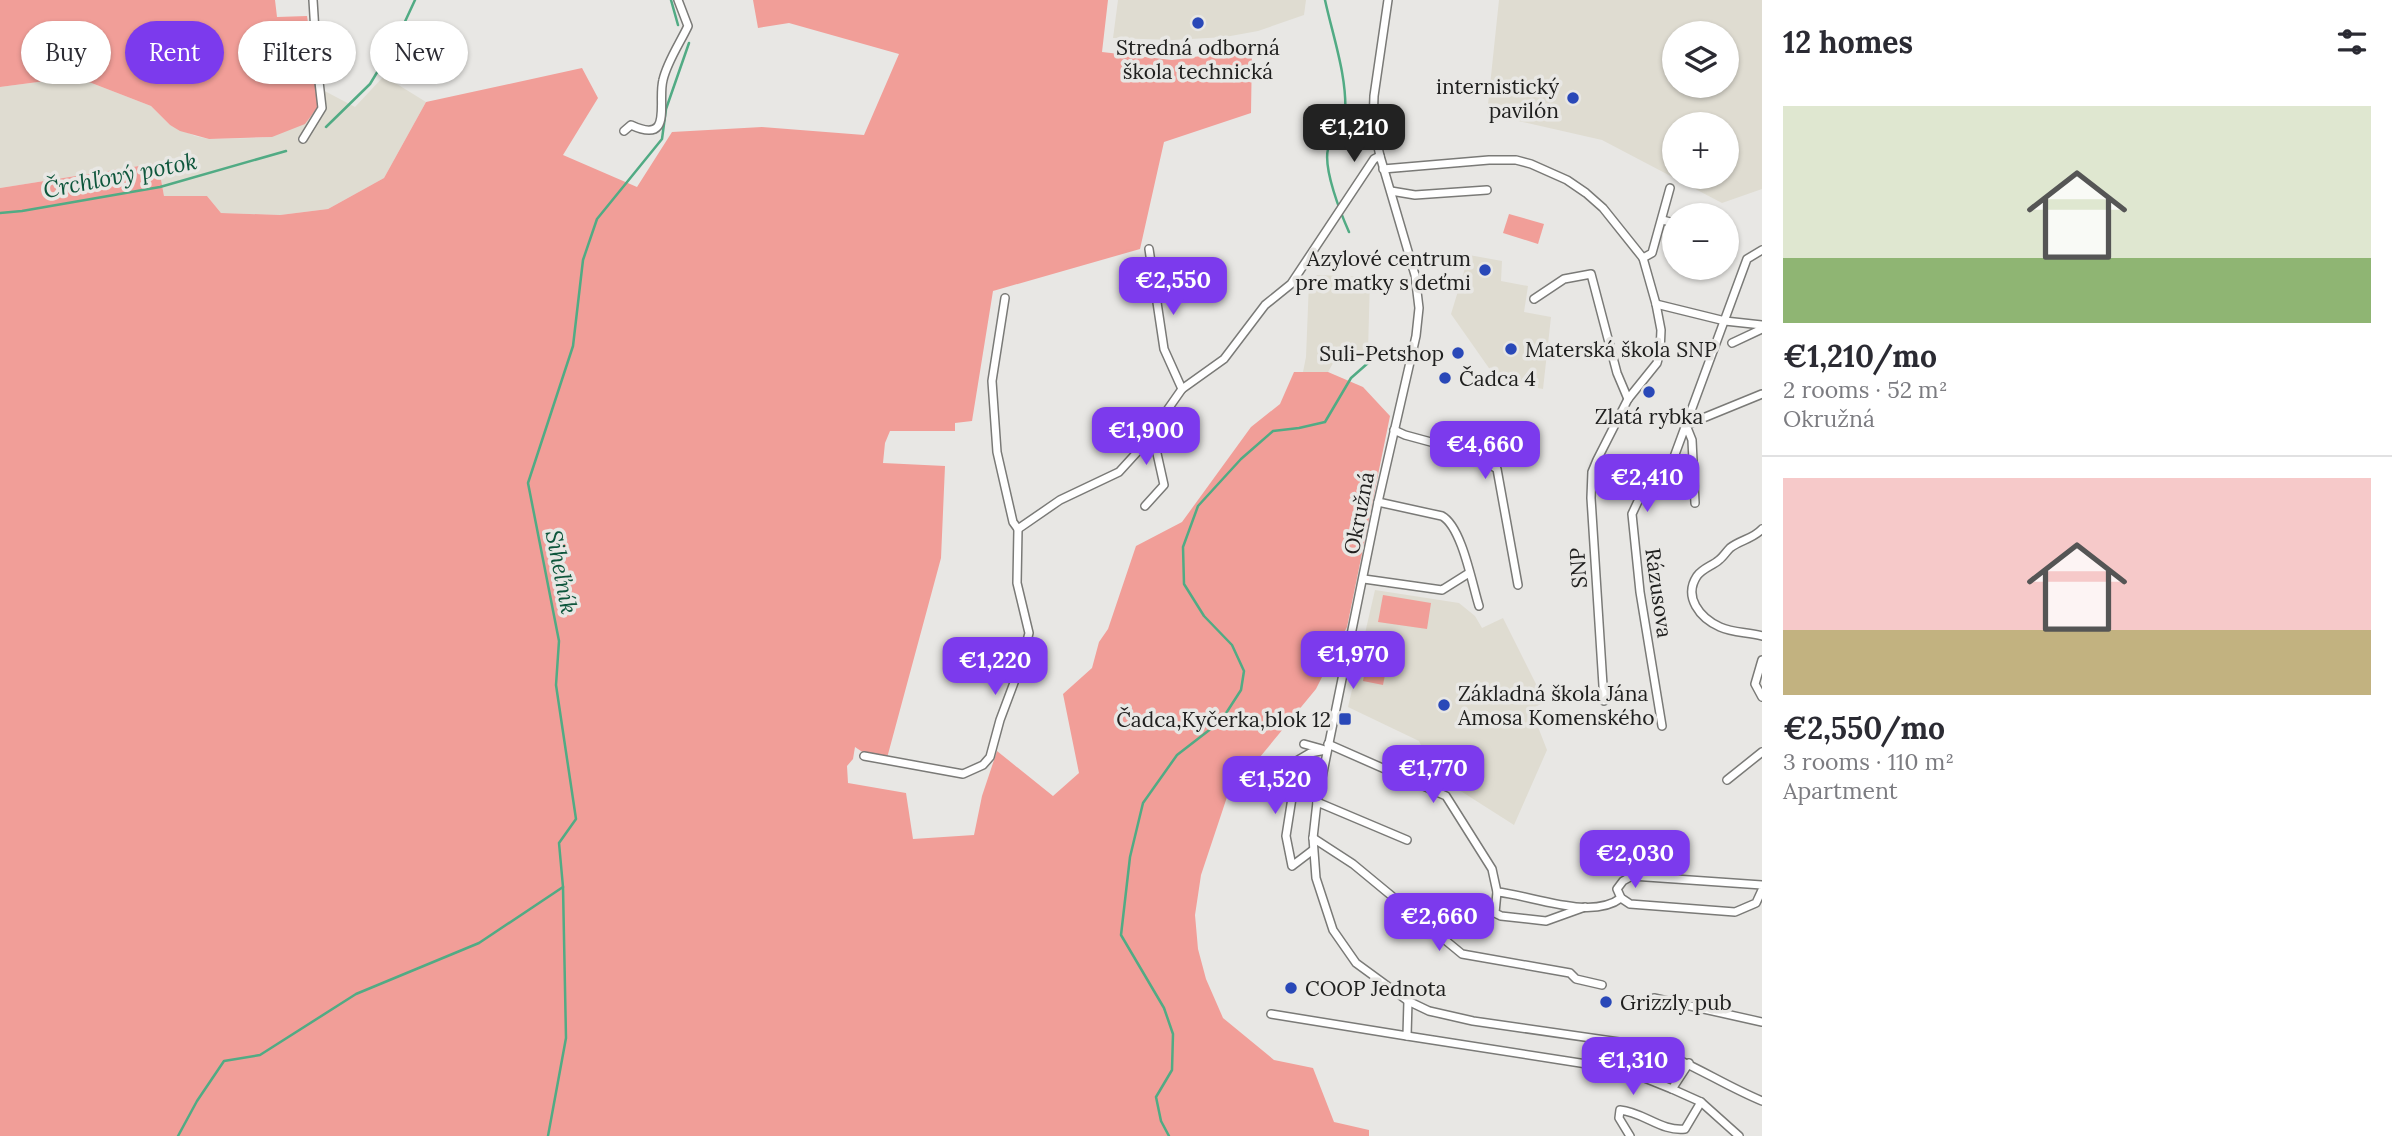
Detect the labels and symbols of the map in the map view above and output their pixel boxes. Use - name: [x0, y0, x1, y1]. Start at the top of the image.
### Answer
- marker: Stredná odborná škola technická: [1190, 15, 1206, 31]
- place label: Stredná odborná škola technická: [1116, 34, 1280, 85]
- place label: internistický pavilón: [1436, 73, 1559, 124]
- marker: internistický pavilón: [1565, 90, 1581, 106]
- pin: €1,210: [1297, 104, 1411, 164]
- water label: Črchľový potok: [41, 146, 199, 204]
- place label: Azylové centrum pre matky s deťmi: [1295, 245, 1471, 296]
- pin: €2,550: [1116, 258, 1230, 317]
- marker: Azylové centrum pre matky s deťmi: [1477, 262, 1493, 278]
- place label: Materská škola SNP: [1525, 336, 1717, 363]
- place label: Suli-Petshop: [1319, 340, 1444, 367]
- marker: Materská škola SNP: [1503, 341, 1519, 357]
- marker: Suli-Petshop: [1450, 345, 1466, 361]
- place label: Čadca 4: [1459, 365, 1536, 392]
- marker: Čadca 4: [1437, 370, 1453, 386]
- marker: Zlatá rybka: [1641, 384, 1657, 400]
- place label: Zlatá rybka: [1595, 403, 1703, 430]
- pin: €1,900: [1089, 407, 1203, 467]
- pin: €4,660: [1428, 421, 1542, 481]
- pin: €2,410: [1590, 454, 1704, 514]
- street label: Okružná: [1338, 469, 1380, 557]
- water label: Siheľník: [540, 528, 584, 616]
- street label: Rázusova: [1639, 546, 1679, 640]
- street label: SNP: [1563, 547, 1593, 589]
- pin: €1,970: [1296, 632, 1410, 691]
- pin: €1,220: [938, 638, 1052, 697]
- place label: Základná škola Jána Amosa Komenského: [1457, 680, 1655, 731]
- marker: Základná škola Jána Amosa Komenského: [1436, 697, 1452, 713]
- place label: Čadca,Kyčerka,blok 12: [1116, 706, 1331, 733]
- marker: Čadca,Kyčerka,blok 12: [1337, 711, 1353, 727]
- pin: €1,770: [1376, 746, 1490, 805]
- pin: €1,520: [1218, 756, 1332, 816]
- pin: €2,030: [1578, 830, 1692, 890]
- pin: €2,660: [1382, 894, 1496, 953]
- place label: COOP Jednota: [1305, 975, 1447, 1002]
- marker: COOP Jednota: [1283, 980, 1299, 996]
- place label: Grizzly pub: [1620, 989, 1732, 1016]
- marker: Grizzly pub: [1598, 994, 1614, 1010]
- pin: €1,310: [1576, 1038, 1690, 1097]

